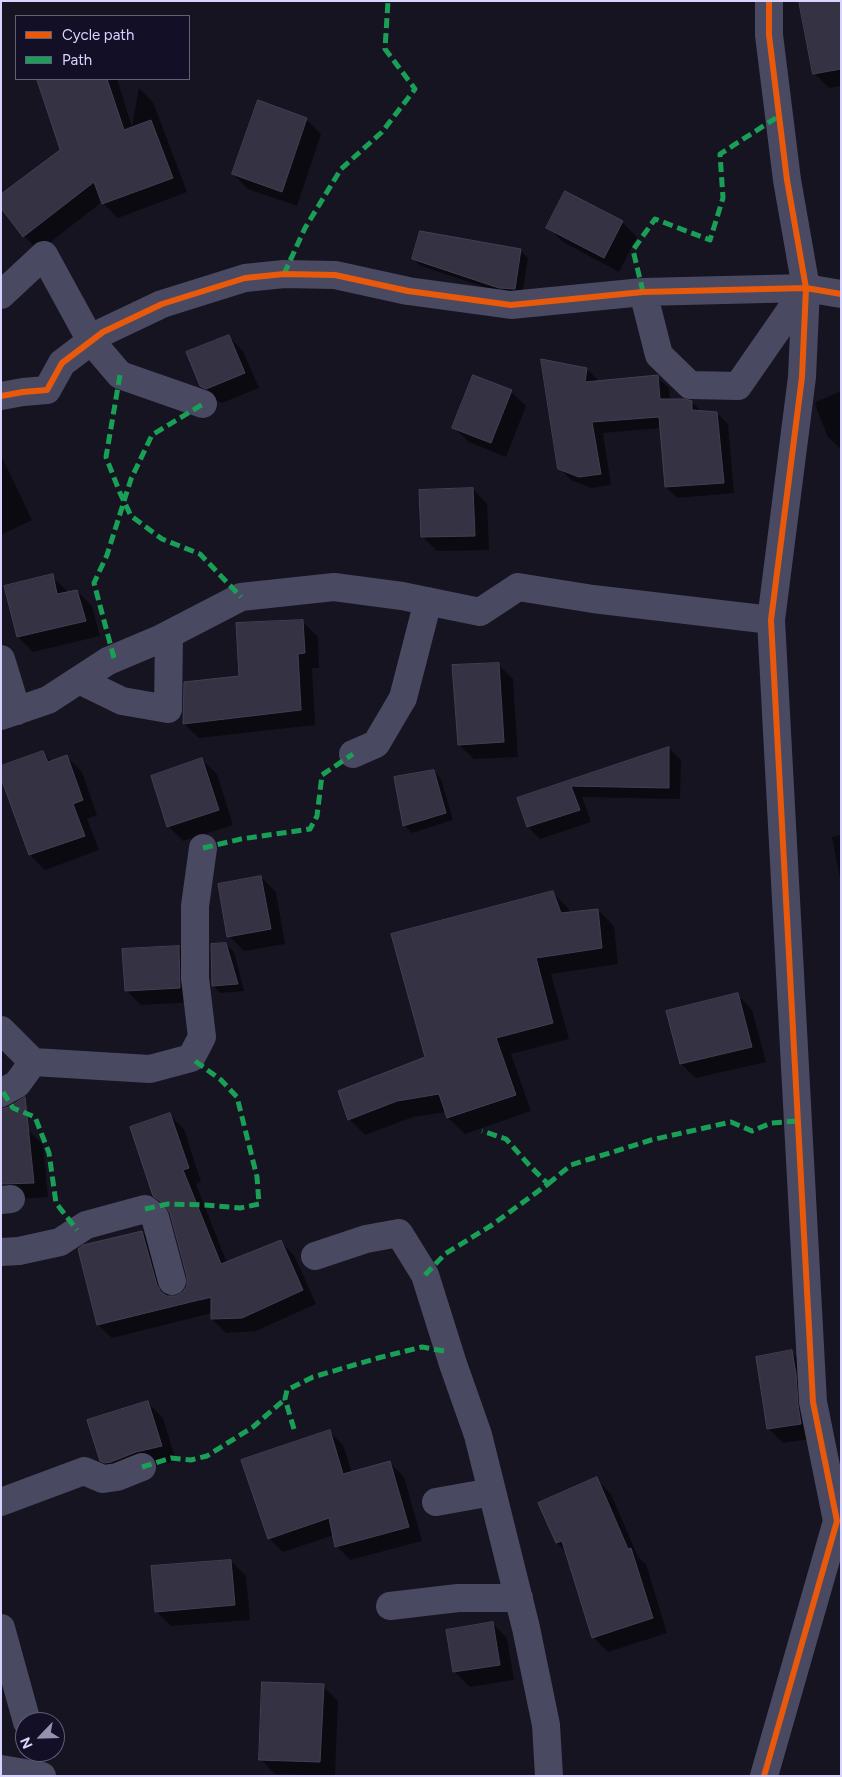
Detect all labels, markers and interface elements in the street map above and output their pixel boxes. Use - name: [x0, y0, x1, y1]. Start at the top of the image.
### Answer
- legend: [15, 15, 190, 80]
- text: Cycle path: [62, 26, 134, 44]
- text: Path: [62, 51, 92, 69]
- north arrow: [15, 1712, 65, 1762]
- text: N: [17, 1735, 37, 1751]

